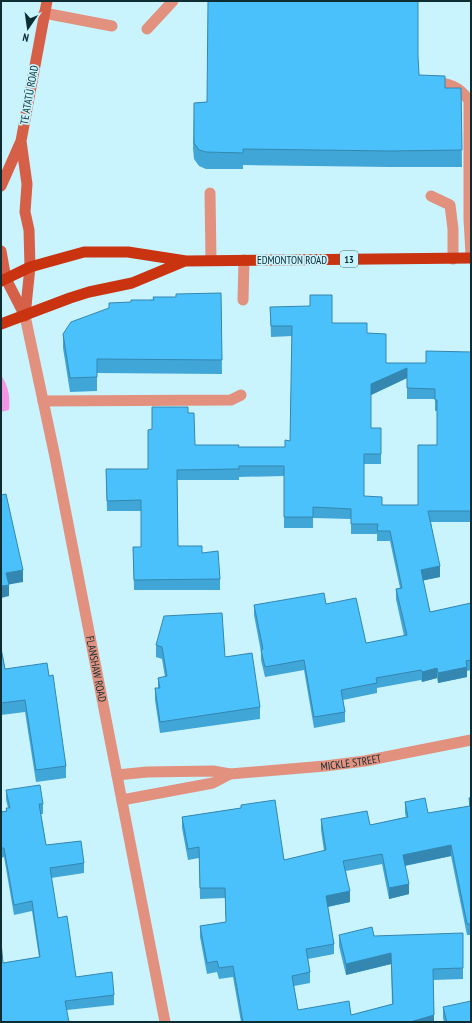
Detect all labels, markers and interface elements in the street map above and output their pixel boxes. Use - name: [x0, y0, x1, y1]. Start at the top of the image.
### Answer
- north arrow: [8, 8, 48, 48]
- text: N: [21, 30, 30, 45]
- street label: TE ATATŪ ROAD: [17, 64, 41, 126]
- road number: 13: [340, 251, 358, 267]
- street label: EDMONTON ROAD: [257, 253, 327, 267]
- street label: FLANSHAW ROAD: [83, 635, 110, 703]
- street label: MICKLE STREET: [320, 751, 383, 773]

